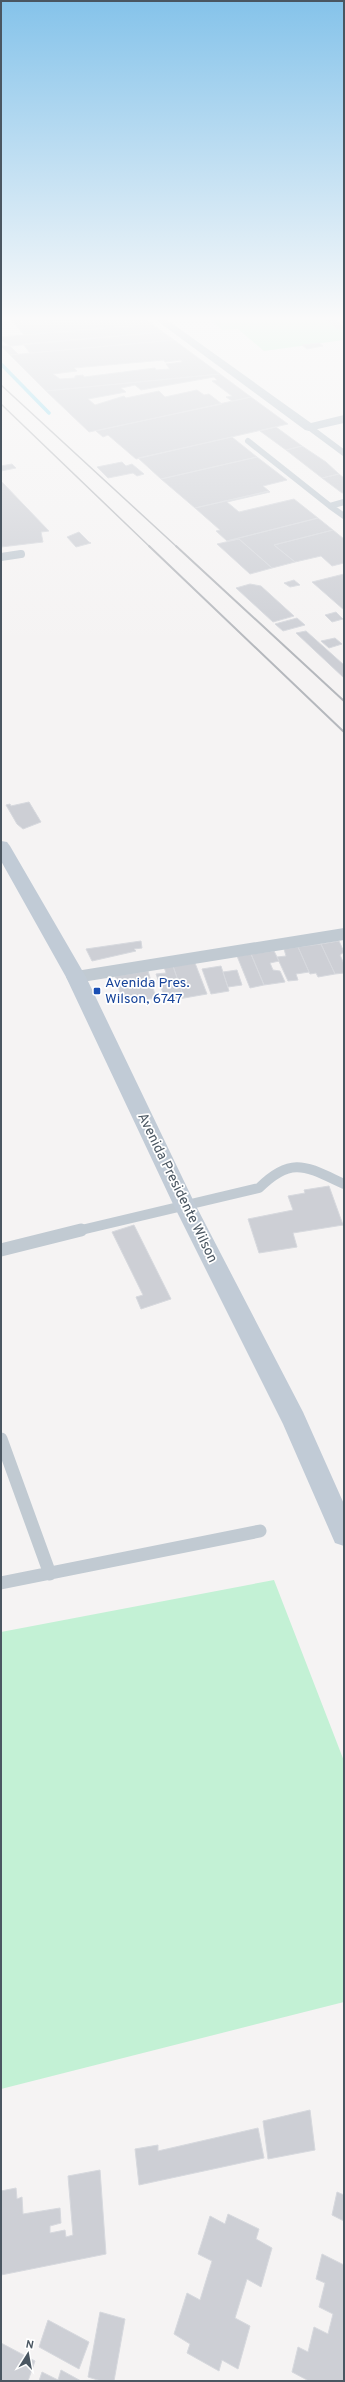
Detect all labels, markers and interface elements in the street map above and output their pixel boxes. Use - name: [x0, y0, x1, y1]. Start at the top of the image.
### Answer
- place label: Avenida Pres. Wilson, 6747: [105, 975, 190, 1008]
- marker: Avenida Pres. Wilson, 6747: [92, 986, 102, 996]
- street label: Avenida Presidente Wilson: [133, 1110, 221, 1266]
- north arrow: [8, 2334, 48, 2374]
- text: N: [25, 2338, 35, 2353]

